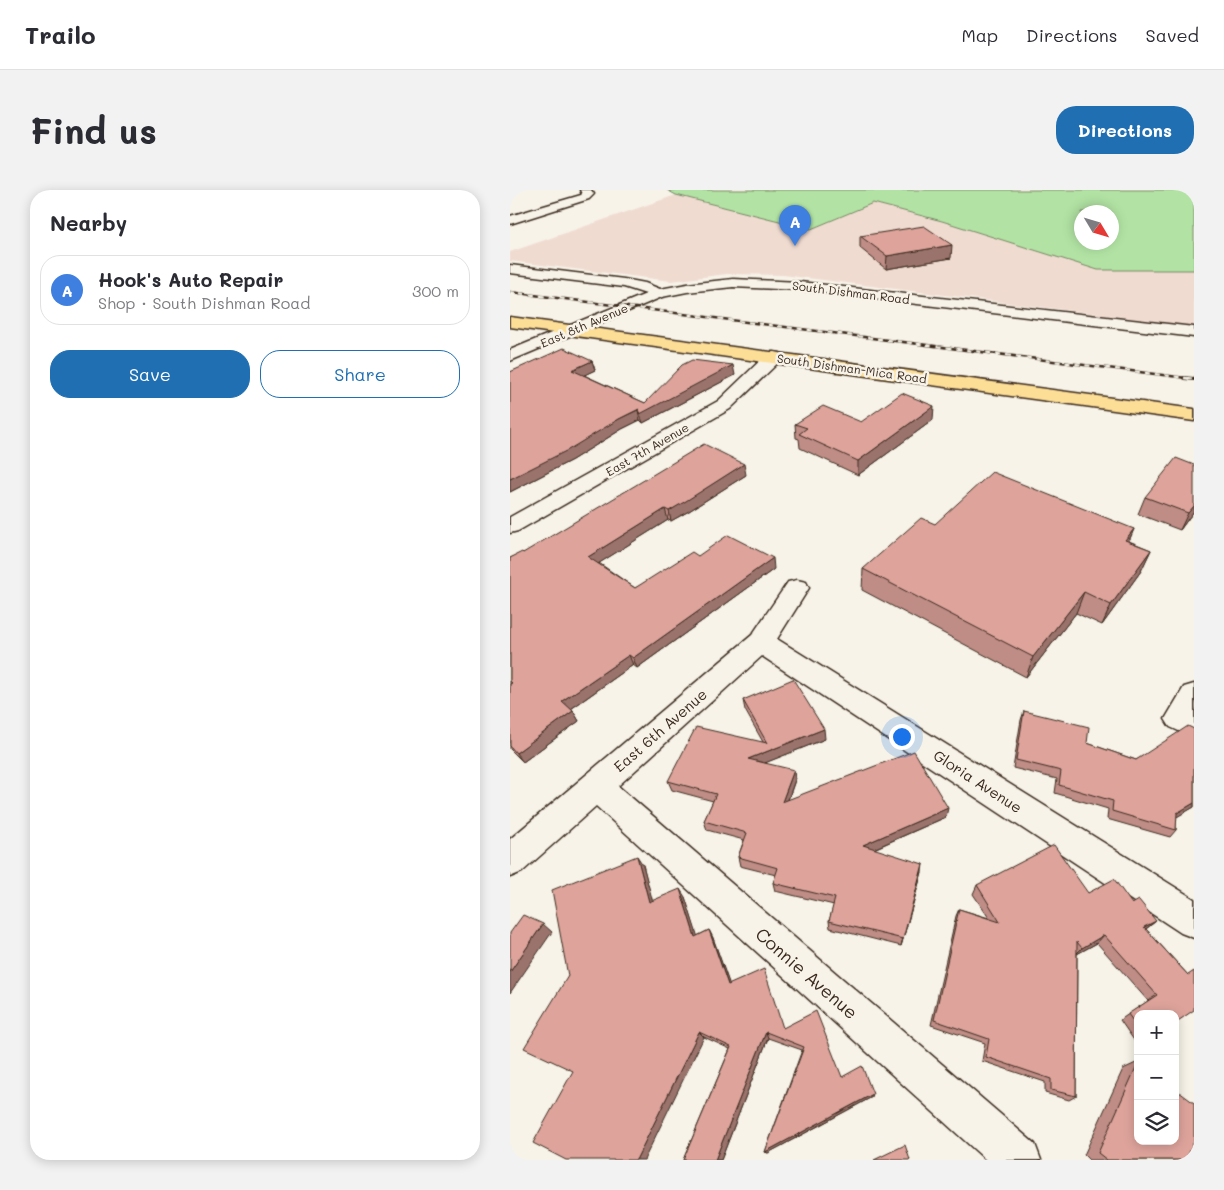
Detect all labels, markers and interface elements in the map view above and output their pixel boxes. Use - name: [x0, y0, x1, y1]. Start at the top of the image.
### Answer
- text: Trailo: [25, 19, 96, 50]
- text: Map: [961, 23, 998, 47]
- text: Directions: [1026, 23, 1118, 47]
- text: Saved: [1146, 23, 1199, 47]
- button: Directions: [1056, 106, 1194, 154]
- text: Find us: [30, 107, 157, 153]
- pin: A: [779, 205, 811, 246]
- north arrow: [1074, 205, 1119, 250]
- text: Nearby: [50, 209, 127, 236]
- text: Hook's Auto Repair: [98, 267, 283, 292]
- street label: South Dishman Road: [791, 277, 911, 307]
- text: A: [61, 280, 73, 301]
- text: 300 m: [412, 280, 459, 301]
- text: Shop · South Dishman Road: [98, 292, 310, 313]
- street label: East 8th Avenue: [538, 299, 630, 351]
- button: Save: [50, 350, 250, 398]
- button: Share: [260, 350, 460, 398]
- street label: South Dishman-Mica Road: [776, 350, 928, 386]
- street label: East 7th Avenue: [603, 419, 691, 479]
- street label: East 6th Avenue: [609, 684, 711, 776]
- your location: [889, 724, 915, 750]
- street label: Gloria Avenue: [930, 745, 1026, 817]
- street label: Connie Avenue: [751, 922, 863, 1024]
- map controls: [1134, 1010, 1179, 1145]
- button: +: [1134, 1010, 1179, 1055]
- button: −: [1134, 1055, 1179, 1100]
- button: layers: [1134, 1100, 1179, 1145]

